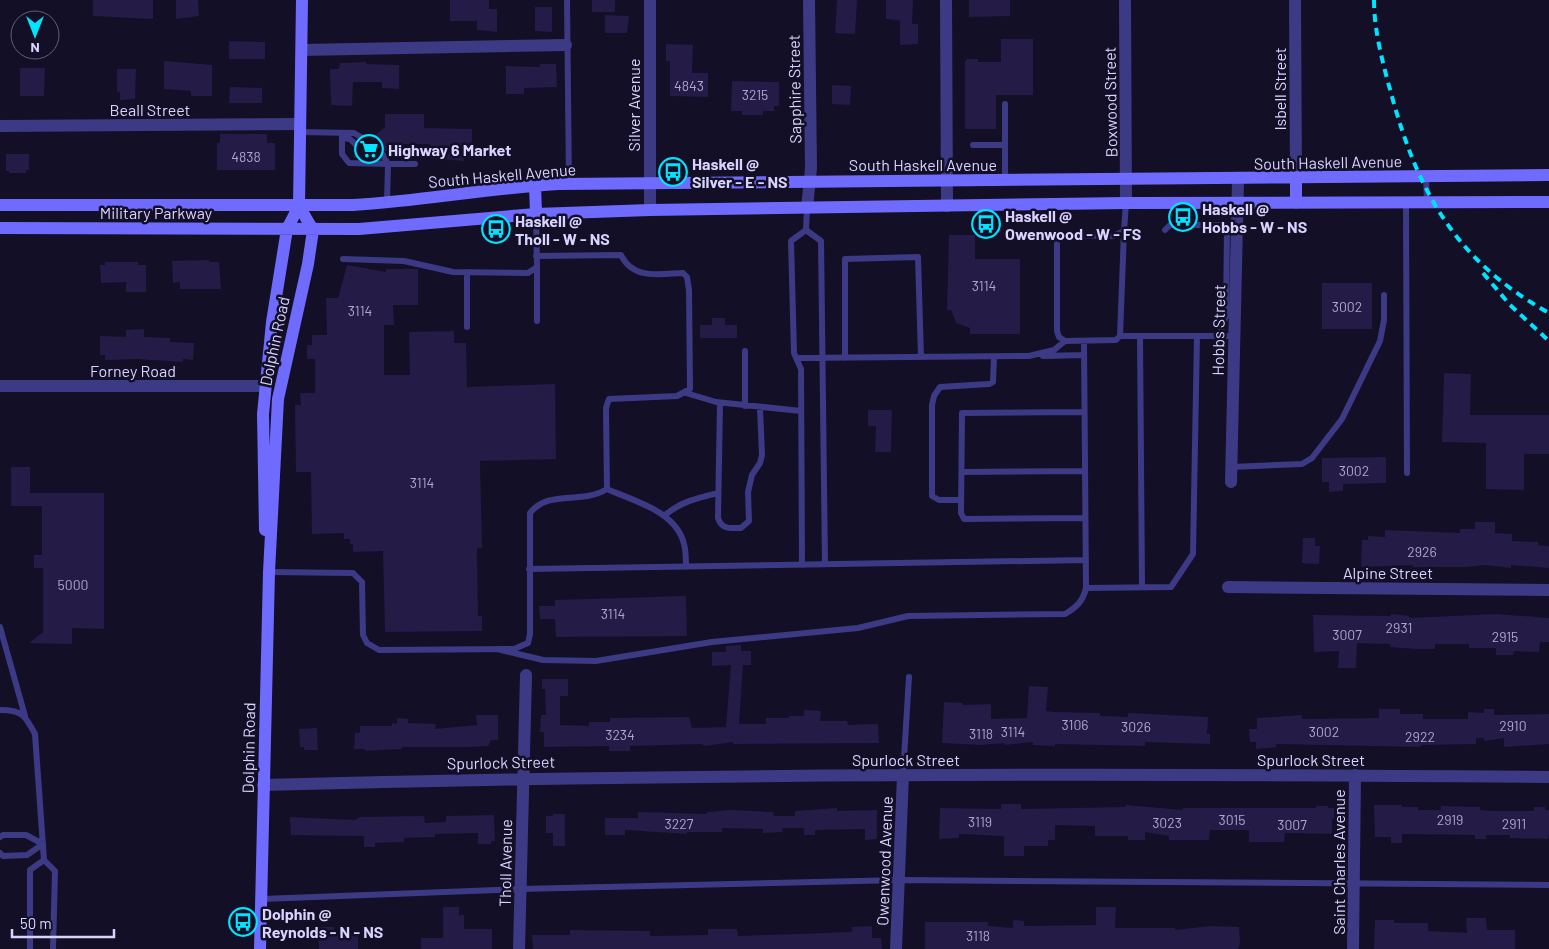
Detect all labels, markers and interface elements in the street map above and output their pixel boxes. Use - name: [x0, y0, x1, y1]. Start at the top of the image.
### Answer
- north arrow: [10, 10, 60, 60]
- street label: Sapphire Street: [784, 34, 804, 144]
- text: N: [30, 40, 40, 57]
- street label: Boxwood Street: [1100, 47, 1120, 157]
- street label: Isbell Street: [1270, 47, 1289, 131]
- street label: Silver Avenue: [624, 59, 643, 151]
- house number: 4843: [674, 77, 704, 94]
- house number: 3215: [742, 86, 768, 103]
- street label: Beall Street: [110, 100, 190, 119]
- supermarket icon: Highway 6 Market: [354, 134, 384, 164]
- place label: Highway 6 Market: [388, 140, 511, 159]
- house number: 4838: [231, 148, 261, 165]
- street label: South Haskell Avenue: [1254, 151, 1402, 173]
- place label: Haskell @ Silver - E - NS: [692, 154, 788, 191]
- street label: South Haskell Avenue: [849, 155, 997, 174]
- bus stop icon: Haskell @ Silver - E - NS: [658, 157, 688, 187]
- street label: South Haskell Avenue: [427, 159, 577, 191]
- place label: Haskell @ Hobbs - W - NS: [1202, 199, 1307, 236]
- bus stop icon: Haskell @ Hobbs - W - NS: [1168, 202, 1198, 232]
- street label: Military Parkway: [100, 203, 213, 222]
- place label: Haskell @ Owenwood - W - FS: [1005, 206, 1141, 243]
- bus stop icon: Haskell @ Owenwood - W - FS: [971, 209, 1001, 239]
- place label: Haskell @ Tholl - W - NS: [515, 211, 610, 248]
- bus stop icon: Haskell @ Tholl - W - NS: [481, 214, 511, 244]
- house number: 3114: [972, 277, 996, 294]
- street label: Hobbs Street: [1208, 284, 1228, 376]
- street label: Dolphin Road: [255, 295, 293, 387]
- house number: 3002: [1332, 298, 1362, 315]
- house number: 3114: [348, 302, 372, 319]
- street label: Forney Road: [90, 361, 176, 380]
- house number: 3002: [1339, 462, 1369, 479]
- house number: 3114: [410, 474, 434, 491]
- house number: 2926: [1407, 543, 1437, 560]
- street label: Alpine Street: [1343, 563, 1433, 582]
- house number: 5000: [58, 576, 88, 593]
- house number: 3114: [601, 605, 625, 622]
- house number: 2931: [1386, 619, 1412, 636]
- house number: 3007: [1332, 626, 1362, 643]
- house number: 2915: [1492, 628, 1518, 645]
- street label: Dolphin Road: [238, 702, 258, 794]
- house number: 3106: [1061, 716, 1089, 733]
- house number: 2910: [1499, 717, 1527, 734]
- house number: 3026: [1121, 718, 1151, 735]
- house number: 3114: [1001, 723, 1025, 740]
- house number: 3002: [1309, 723, 1339, 740]
- house number: 3118: [969, 725, 993, 742]
- house number: 3234: [605, 726, 635, 743]
- house number: 2922: [1405, 728, 1435, 745]
- street label: Spurlock Street: [852, 750, 960, 769]
- street label: Spurlock Street: [1257, 750, 1365, 769]
- street label: Spurlock Street: [447, 752, 555, 772]
- street label: Saint Charles Avenue: [1329, 789, 1348, 935]
- street label: Owenwood Avenue: [872, 796, 896, 926]
- house number: 3015: [1219, 811, 1245, 828]
- house number: 2919: [1437, 811, 1463, 828]
- house number: 3119: [968, 813, 992, 830]
- house number: 3023: [1152, 814, 1182, 831]
- house number: 3227: [665, 815, 694, 832]
- house number: 2911: [1502, 815, 1526, 832]
- house number: 3007: [1277, 816, 1307, 833]
- street label: Tholl Avenue: [495, 819, 515, 907]
- place label: Dolphin @ Reynolds - N - NS: [262, 904, 383, 941]
- scale bar: [12, 906, 115, 938]
- bus stop icon: Dolphin @ Reynolds - N - NS: [228, 907, 258, 937]
- text: 50 m: [20, 914, 52, 932]
- house number: 3118: [966, 927, 990, 944]

